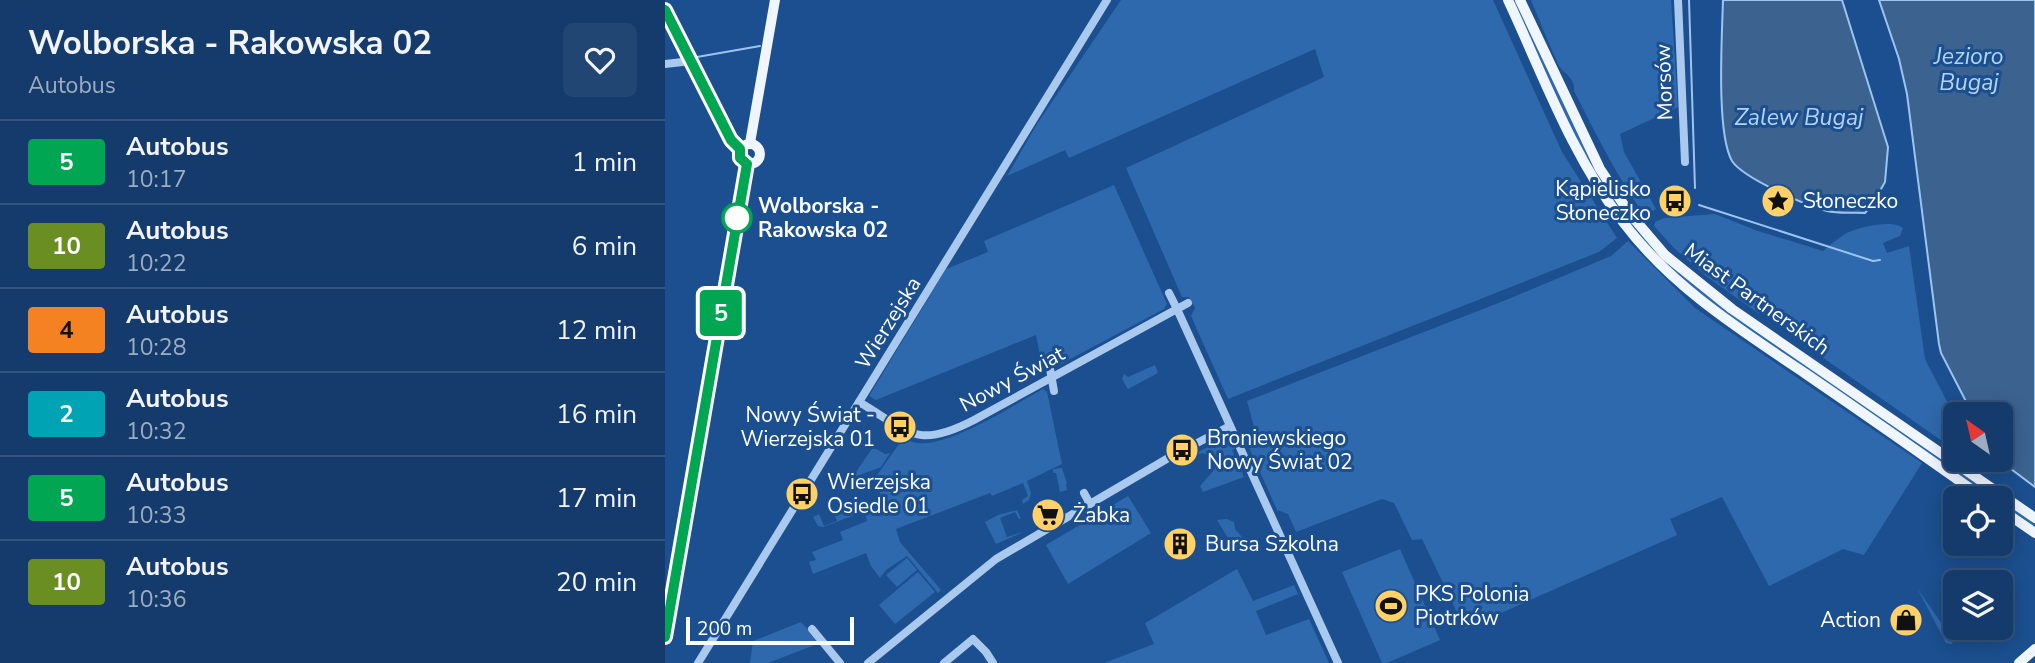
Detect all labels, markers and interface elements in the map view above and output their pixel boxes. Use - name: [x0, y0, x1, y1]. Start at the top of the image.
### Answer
- text: Wolborska - Rakowska 02: [28, 21, 432, 66]
- button: heart: [563, 23, 637, 97]
- water label: Jezioro Bugaj: [1933, 41, 2004, 98]
- street label: Morsów: [1649, 43, 1679, 121]
- text: Autobus: [28, 70, 116, 101]
- water label: Zalew Bugaj: [1734, 102, 1864, 133]
- text: Autobus: [126, 129, 229, 164]
- text: 1 min: [572, 145, 637, 180]
- text: 5: [59, 146, 74, 178]
- text: 10:17: [126, 164, 186, 195]
- place label: Kąpielisko Słoneczko: [1555, 175, 1651, 227]
- bus stop icon: Kąpielisko Słoneczko: [1656, 182, 1694, 220]
- place icon: Słoneczko: [1759, 182, 1797, 220]
- place label: Słoneczko: [1803, 187, 1898, 215]
- place label: Wolborska - Rakowska 02: [758, 192, 888, 244]
- marker: Wolborska - Rakowska 02: [722, 203, 752, 233]
- text: Autobus: [126, 213, 229, 248]
- text: 6 min: [572, 229, 637, 264]
- text: 10: [52, 230, 81, 262]
- street label: Miast Partnerskich: [1679, 237, 1835, 361]
- text: 10:22: [126, 248, 186, 279]
- street label: Wierzejska: [849, 271, 927, 375]
- line badge: 5: [698, 290, 744, 336]
- text: Autobus: [126, 297, 229, 332]
- text: 5: [714, 297, 728, 329]
- text: 12 min: [556, 313, 637, 348]
- text: 4: [59, 314, 74, 346]
- text: 10:28: [126, 332, 186, 363]
- street label: Nowy Świat: [955, 339, 1070, 418]
- text: Autobus: [126, 381, 229, 416]
- text: 16 min: [556, 397, 637, 432]
- text: 2: [59, 398, 74, 430]
- place label: Nowy Świat - Wierzejska 01: [740, 401, 875, 453]
- north arrow: [1943, 402, 2013, 472]
- map controls: [1943, 402, 2013, 640]
- bus stop icon: Nowy Świat - Wierzejska 01: [881, 408, 919, 446]
- text: 10:32: [126, 416, 186, 447]
- place label: Broniewskiego Nowy Świat 02: [1207, 424, 1353, 476]
- bus stop icon: Broniewskiego Nowy Świat 02: [1163, 431, 1201, 469]
- text: Autobus: [126, 465, 229, 500]
- place label: Wierzejska Osiedle 01: [827, 468, 931, 520]
- bus stop icon: Wierzejska Osiedle 01: [783, 475, 821, 513]
- text: 17 min: [556, 481, 637, 516]
- text: 5: [59, 482, 74, 514]
- button: locate: [1943, 486, 2013, 556]
- supermarket icon: Żabka: [1029, 496, 1067, 534]
- text: 10:33: [126, 500, 186, 531]
- place label: Żabka: [1073, 501, 1130, 529]
- building icon: Bursa Szkolna: [1161, 525, 1199, 563]
- place label: Bursa Szkolna: [1205, 530, 1339, 558]
- text: Autobus: [126, 549, 229, 584]
- text: 20 min: [556, 565, 637, 600]
- text: 10: [52, 566, 81, 598]
- button: layers: [1943, 570, 2013, 640]
- place label: PKS Polonia Piotrków: [1415, 580, 1529, 632]
- text: 10:36: [126, 584, 186, 615]
- sports icon: PKS Polonia Piotrków: [1372, 587, 1410, 625]
- shop icon: Action: [1887, 601, 1925, 639]
- place label: Action: [1820, 606, 1881, 634]
- scale bar: [686, 614, 854, 646]
- text: 200 m: [697, 616, 752, 642]

